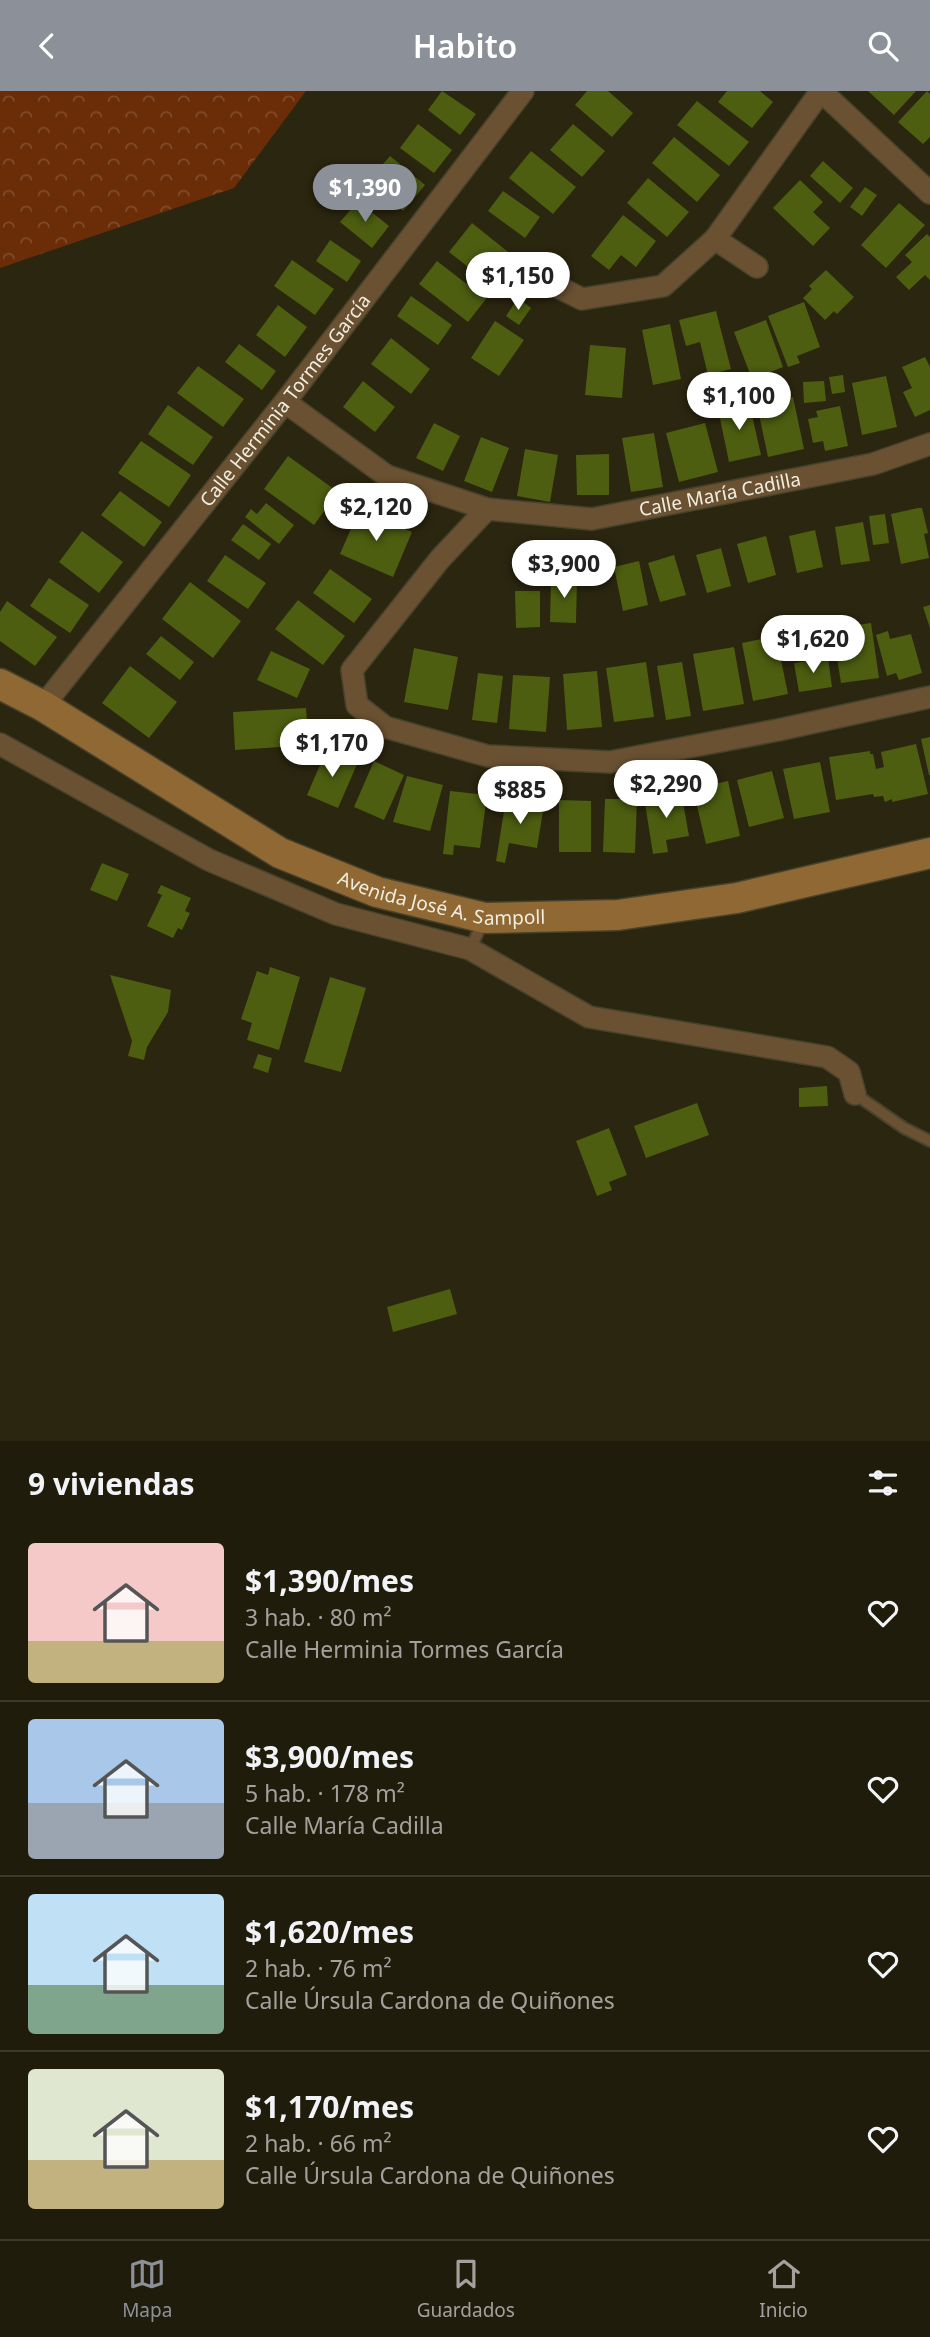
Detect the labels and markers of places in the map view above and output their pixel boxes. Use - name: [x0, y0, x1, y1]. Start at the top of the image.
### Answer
- pin: $1,390: [308, 165, 422, 224]
- pin: $1,150: [461, 253, 575, 312]
- pin: $1,100: [682, 373, 796, 432]
- pin: $2,120: [319, 483, 433, 543]
- pin: $3,900: [507, 540, 621, 600]
- pin: $1,620: [756, 615, 870, 675]
- pin: $1,170: [275, 719, 389, 779]
- pin: $2,290: [609, 761, 723, 820]
- pin: $885: [479, 767, 561, 826]

